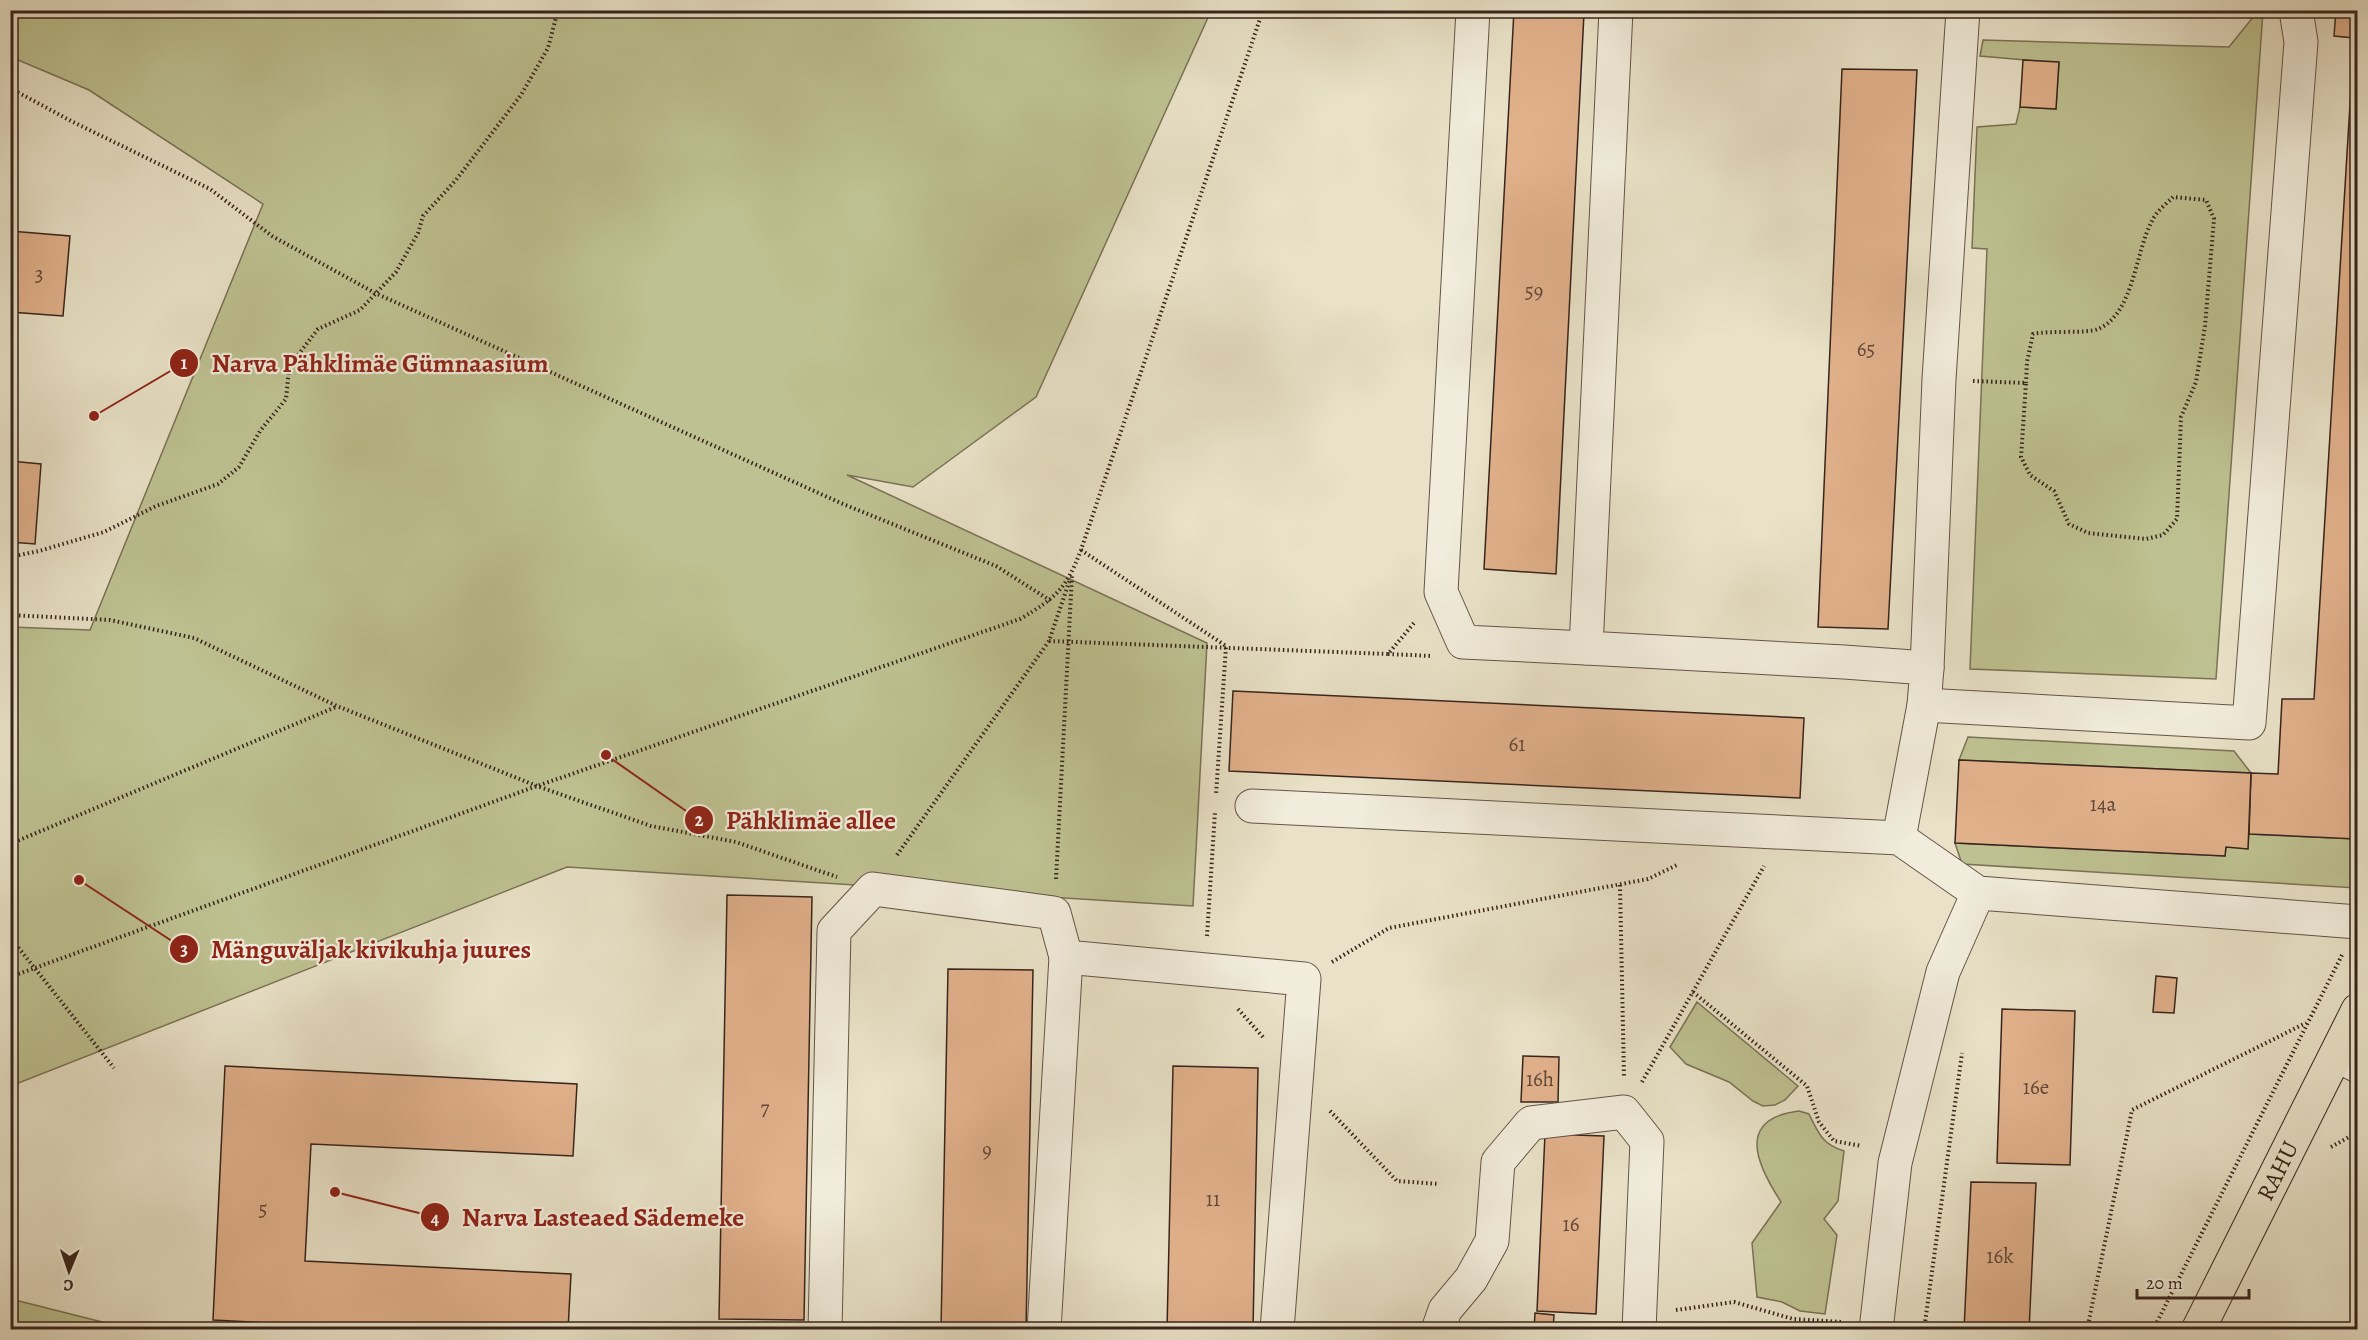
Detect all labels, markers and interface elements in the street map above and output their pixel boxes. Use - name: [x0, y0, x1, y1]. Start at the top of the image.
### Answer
- house number: 3: [35, 260, 43, 288]
- house number: 59: [1525, 277, 1543, 305]
- house number: 65: [1857, 335, 1875, 363]
- callout: Narva Pähklimäe Gümnaasium: [169, 341, 560, 385]
- text: Narva Pähklimäe Gümnaasium: [211, 346, 549, 381]
- text: 1: [181, 351, 188, 375]
- house number: 61: [1509, 730, 1525, 758]
- house number: 14a: [2090, 790, 2116, 818]
- callout: Pähklimäe allee: [684, 798, 907, 842]
- text: Pähklimäe allee: [726, 803, 896, 838]
- text: 2: [695, 808, 704, 832]
- callout: Mänguväljak kivikuhja juures: [169, 927, 543, 971]
- text: Mänguväljak kivikuhja juures: [211, 932, 531, 967]
- text: 3: [180, 937, 188, 961]
- house number: 16h: [1526, 1065, 1554, 1093]
- house number: 16e: [2023, 1073, 2049, 1101]
- house number: 7: [761, 1094, 770, 1122]
- street label: RAHU: [2249, 1135, 2306, 1206]
- house number: 9: [982, 1136, 992, 1164]
- house number: 11: [1206, 1185, 1220, 1213]
- house number: 5: [258, 1195, 268, 1223]
- callout: Narva Lasteaed Sädemeke: [420, 1195, 756, 1239]
- text: Narva Lasteaed Sädemeke: [462, 1200, 744, 1235]
- text: 4: [431, 1206, 440, 1230]
- house number: 16: [1563, 1210, 1580, 1238]
- north arrow: [39, 1241, 99, 1301]
- house number: 16k: [1986, 1242, 2014, 1270]
- scale bar: [2137, 1262, 2250, 1300]
- text: 20 m: [2146, 1271, 2183, 1295]
- text: С: [63, 1274, 74, 1296]

